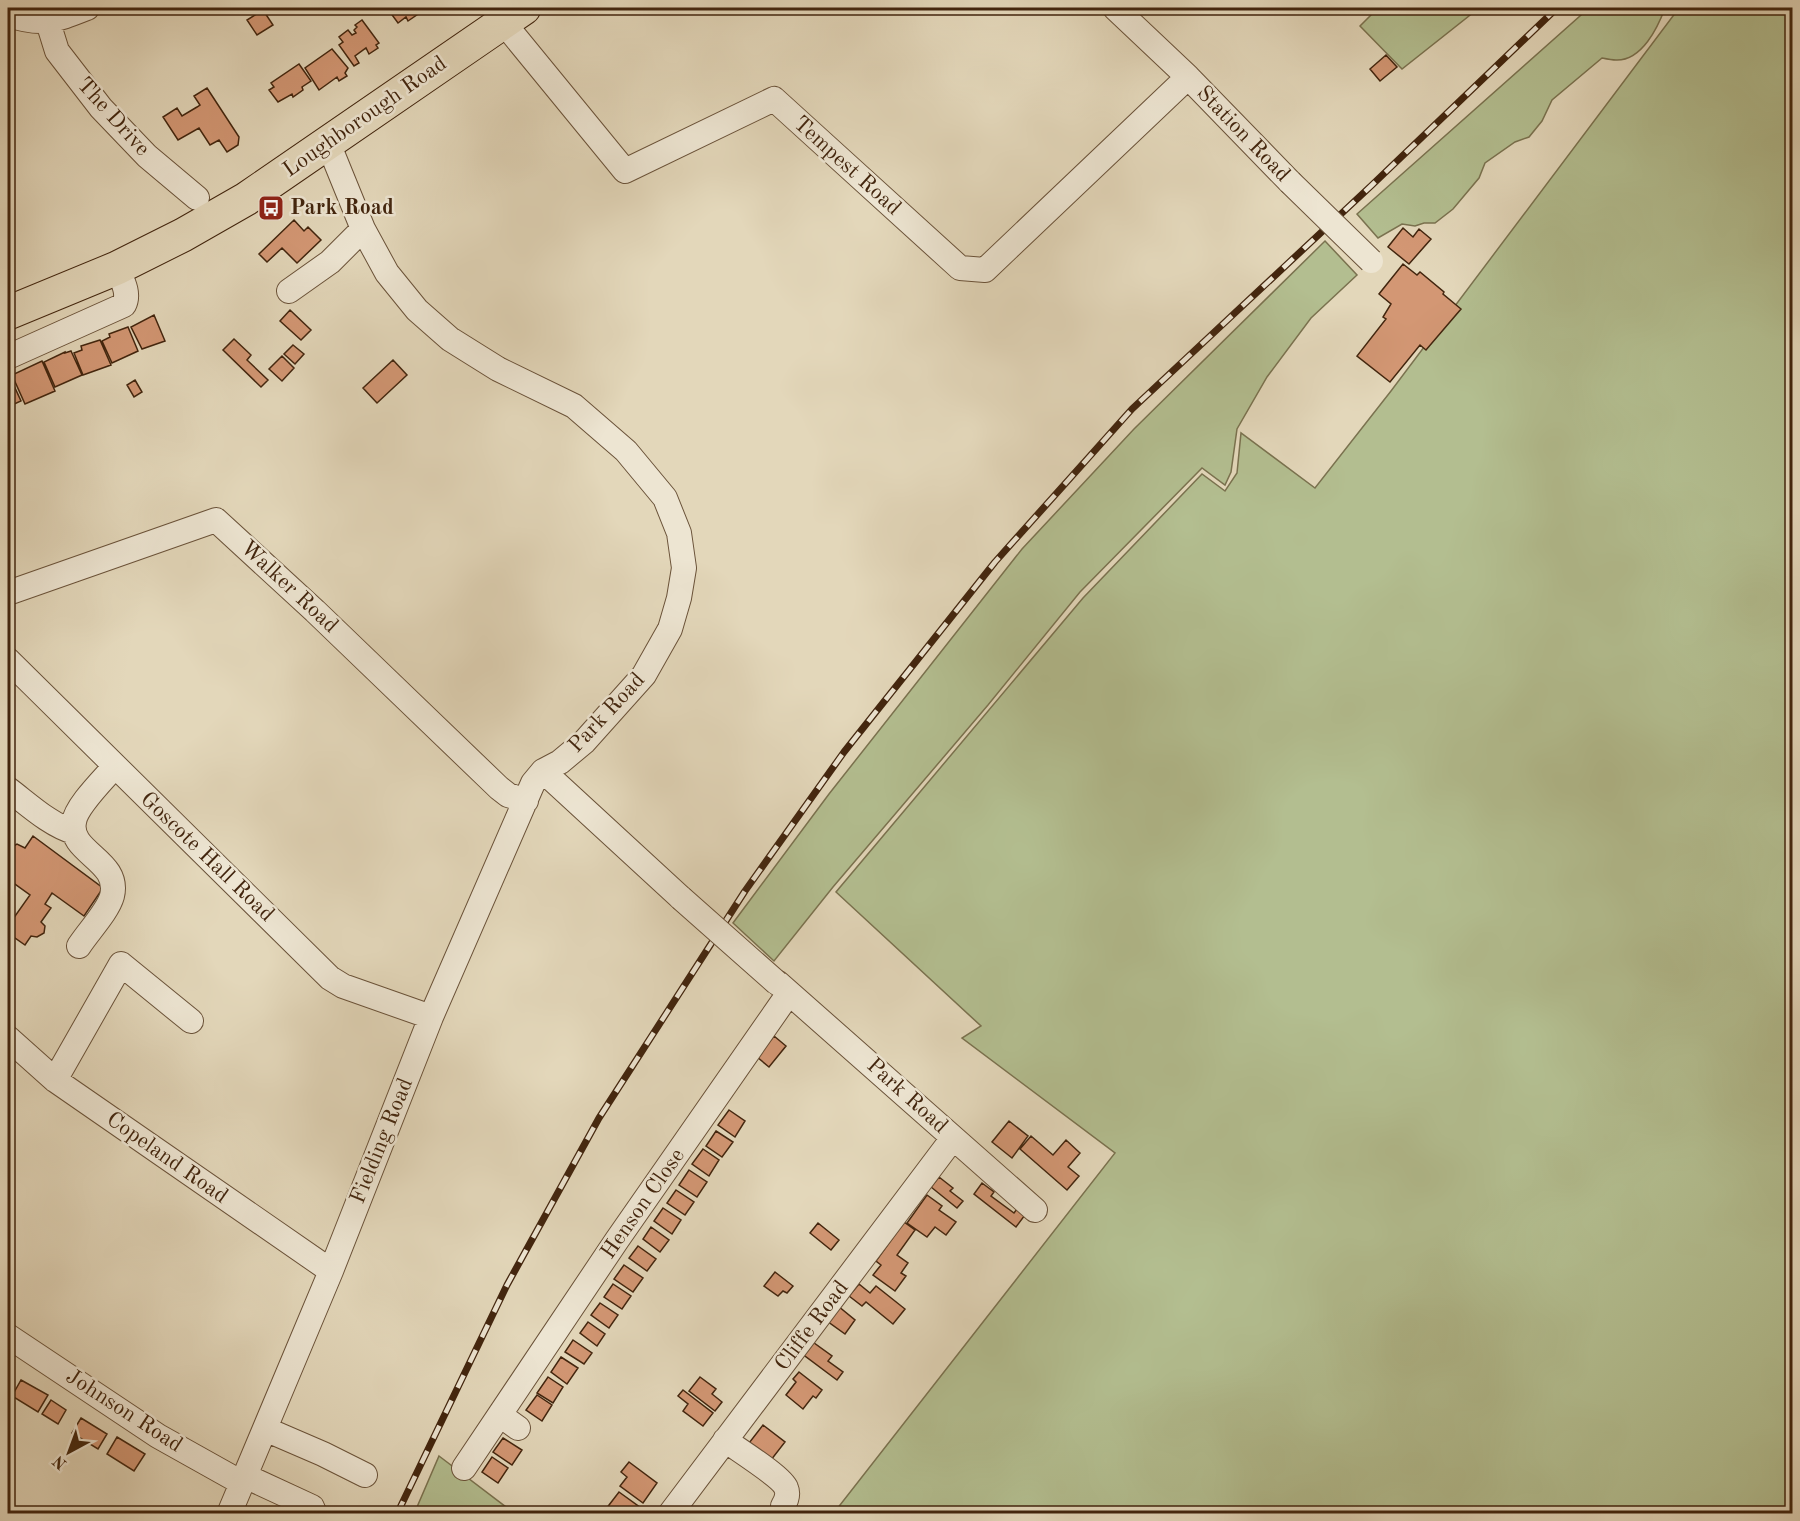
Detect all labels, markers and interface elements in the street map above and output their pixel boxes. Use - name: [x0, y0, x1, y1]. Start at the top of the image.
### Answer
- street label: Loughborough Road: [279, 52, 451, 182]
- street label: The Drive: [72, 74, 154, 160]
- street label: Station Road: [1192, 82, 1294, 186]
- street label: Tempest Road: [789, 112, 905, 220]
- bus stop icon: Park Road: [256, 193, 286, 223]
- place label: Park Road: [290, 197, 394, 219]
- street label: Walker Road: [236, 537, 342, 637]
- street label: Park Road: [565, 669, 649, 757]
- street label: Goscote Hall Road: [136, 788, 278, 926]
- street label: Park Road: [862, 1054, 952, 1138]
- street label: Fielding Road: [347, 1075, 417, 1207]
- street label: Copeland Road: [102, 1108, 232, 1208]
- street label: Henson Close: [597, 1145, 689, 1263]
- street label: Cliffe Road: [771, 1277, 853, 1375]
- street label: Johnson Road: [62, 1365, 186, 1457]
- north arrow: [39, 1422, 99, 1482]
- text: N: [50, 1451, 70, 1472]

